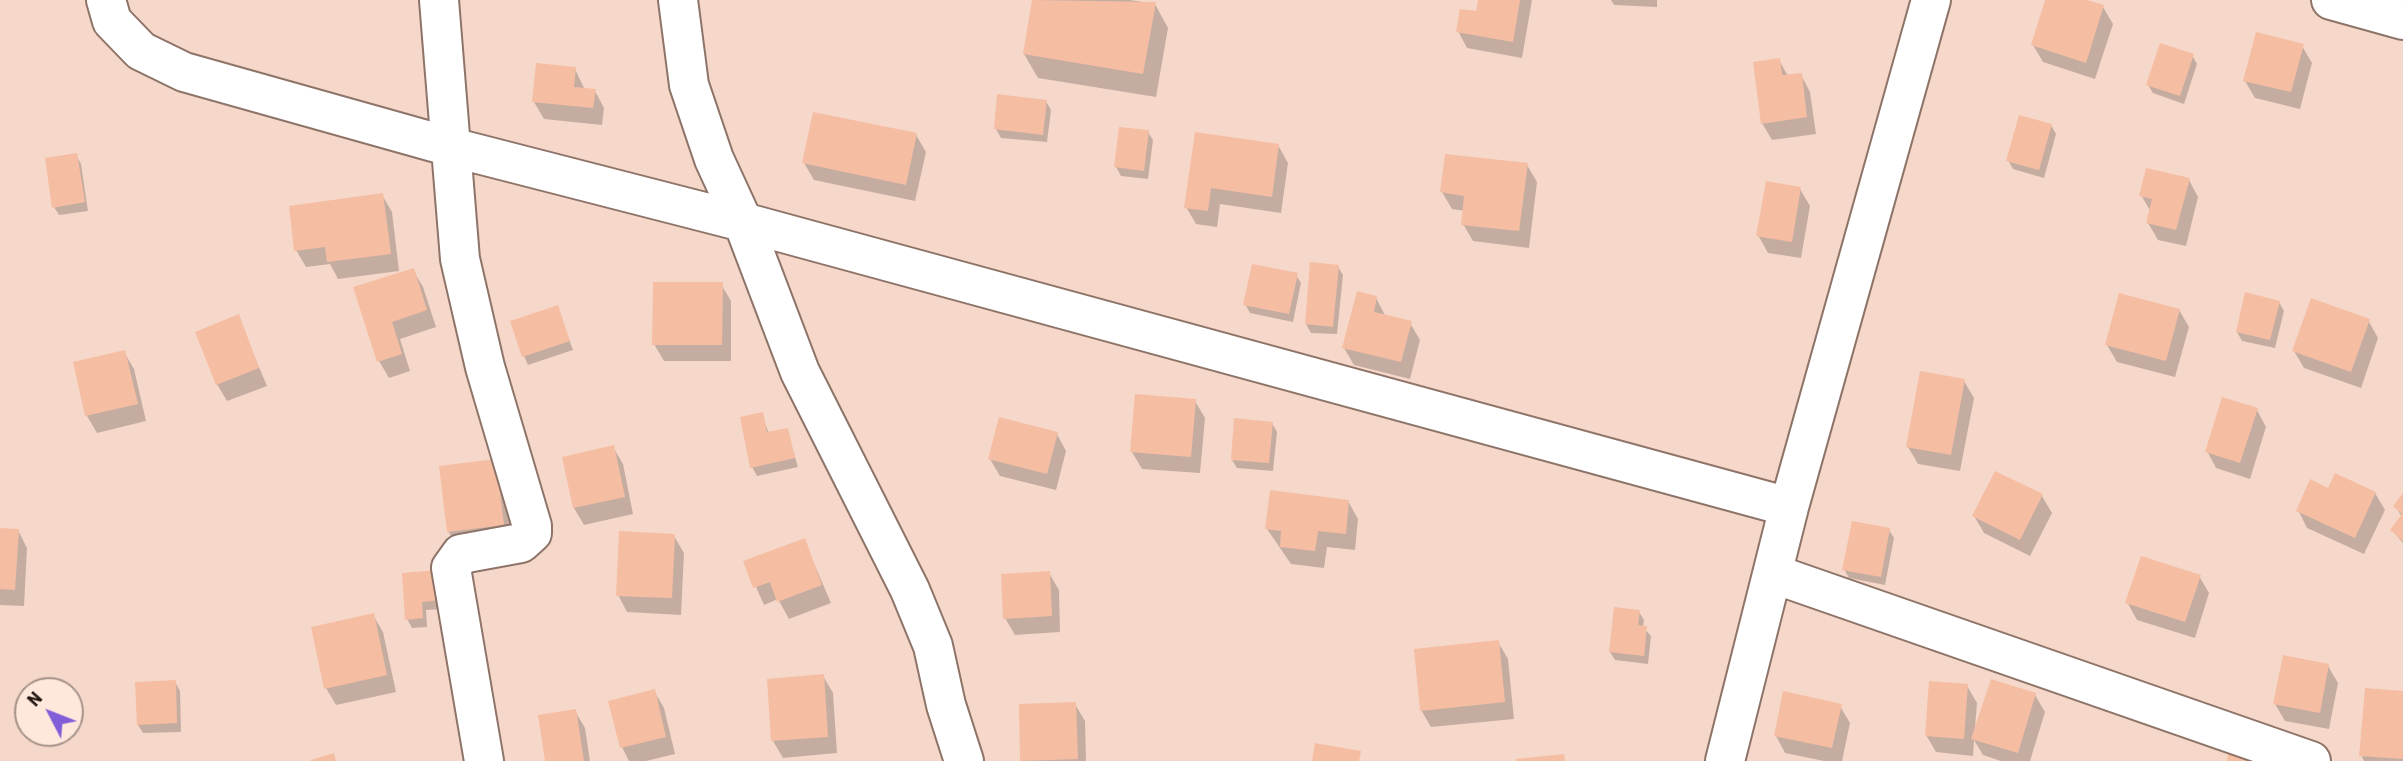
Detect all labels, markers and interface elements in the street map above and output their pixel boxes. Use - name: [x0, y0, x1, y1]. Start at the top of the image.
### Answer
- north arrow: [14, 677, 84, 747]
- text: N: [22, 687, 47, 711]

